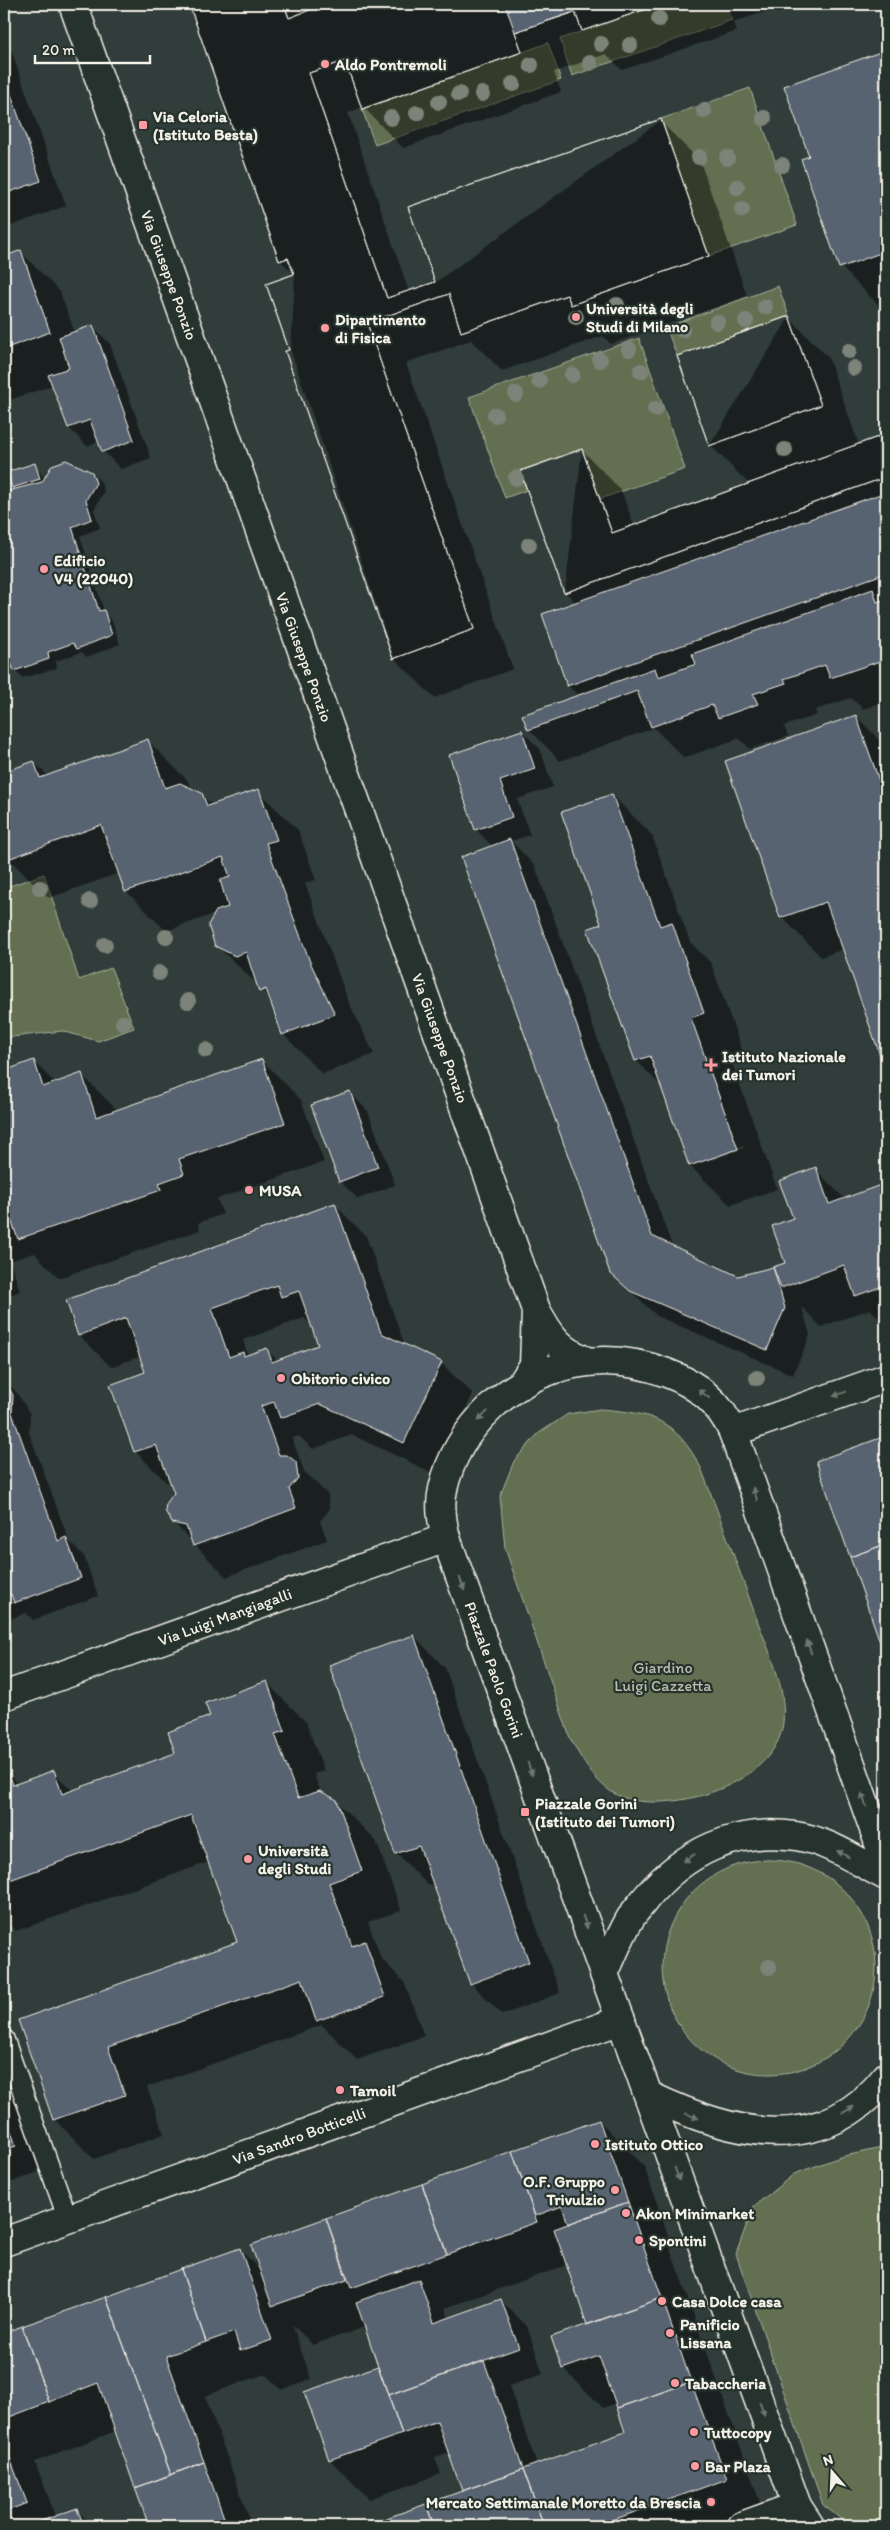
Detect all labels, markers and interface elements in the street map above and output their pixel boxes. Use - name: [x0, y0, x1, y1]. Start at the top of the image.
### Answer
- scale bar: [35, 32, 150, 64]
- text: 20 m: [42, 41, 76, 59]
- place label: Aldo Pontremoli: [334, 55, 447, 74]
- marker: Aldo Pontremoli: [319, 58, 331, 70]
- place label: Via Celoria (Istituto Besta): [153, 107, 258, 145]
- marker: Via Celoria (Istituto Besta): [137, 119, 149, 131]
- street label: Via Giuseppe Ponzio: [137, 208, 201, 342]
- place label: Università degli Studi di Milano: [586, 299, 693, 336]
- place label: Dipartimento di Fisica: [335, 310, 426, 347]
- marker: Università degli Studi di Milano: [570, 311, 582, 323]
- marker: Dipartimento di Fisica: [319, 322, 331, 334]
- place label: Edificio V4 (22040): [54, 551, 133, 589]
- marker: Edificio V4 (22040): [38, 563, 50, 575]
- street label: Via Giuseppe Ponzio: [272, 590, 336, 724]
- street label: Via Giuseppe Ponzio: [408, 971, 472, 1105]
- place label: Istituto Nazionale dei Tumori: [722, 1047, 846, 1084]
- marker: Istituto Nazionale dei Tumori: [704, 1058, 718, 1072]
- place label: MUSA: [259, 1181, 302, 1200]
- marker: MUSA: [243, 1184, 255, 1196]
- place label: Obitorio civico: [291, 1369, 390, 1388]
- marker: Obitorio civico: [275, 1372, 287, 1384]
- one-way arrow: [698, 1388, 711, 1399]
- one-way arrow: [833, 1391, 848, 1398]
- one-way arrow: [477, 1409, 489, 1421]
- one-way arrow: [751, 1487, 758, 1502]
- one-way arrow: [458, 1577, 466, 1592]
- street label: Via Luigi Mangiagalli: [155, 1584, 295, 1650]
- street label: Piazzale Paolo Gorini: [460, 1599, 528, 1741]
- one-way arrow: [805, 1640, 812, 1655]
- park label: Giardino Luigi Cazzetta: [614, 1658, 712, 1695]
- one-way arrow: [527, 1762, 534, 1777]
- one-way arrow: [860, 1793, 867, 1808]
- place label: Piazzale Gorini (Istituto dei Tumori): [535, 1794, 675, 1832]
- marker: Piazzale Gorini (Istituto dei Tumori): [519, 1806, 531, 1818]
- place label: Università degli Studi: [258, 1841, 331, 1879]
- one-way arrow: [836, 1849, 850, 1858]
- marker: Università degli Studi: [242, 1853, 254, 1865]
- one-way arrow: [682, 1854, 696, 1863]
- one-way arrow: [581, 1915, 589, 1930]
- place label: Tamoil: [349, 2081, 396, 2100]
- marker: Tamoil: [334, 2084, 346, 2096]
- street label: Via Sandro Botticelli: [230, 2103, 368, 2169]
- one-way arrow: [841, 2106, 855, 2115]
- one-way arrow: [685, 2112, 700, 2120]
- place label: Istituto Ottico: [605, 2135, 703, 2154]
- marker: Istituto Ottico: [589, 2138, 601, 2150]
- one-way arrow: [674, 2166, 681, 2181]
- place label: O.F. Gruppo Trivulzio: [523, 2172, 605, 2209]
- marker: O.F. Gruppo Trivulzio: [609, 2184, 621, 2196]
- place label: Akon Minimarket: [635, 2204, 754, 2223]
- marker: Akon Minimarket: [620, 2207, 632, 2219]
- place label: Spontini: [649, 2231, 706, 2251]
- marker: Spontini: [633, 2234, 645, 2246]
- place label: Casa Dolce casa: [672, 2292, 782, 2311]
- marker: Casa Dolce casa: [656, 2295, 668, 2307]
- place label: Panificio Lissana: [680, 2315, 740, 2352]
- marker: Panificio Lissana: [664, 2327, 676, 2339]
- place label: Tabaccheria: [684, 2374, 766, 2393]
- marker: Tabaccheria: [669, 2377, 681, 2389]
- one-way arrow: [759, 2401, 766, 2416]
- place label: Tuttocopy: [703, 2423, 772, 2443]
- marker: Tuttocopy: [688, 2426, 700, 2438]
- north arrow: [808, 2448, 858, 2498]
- text: N: [821, 2451, 835, 2470]
- place label: Bar Plaza: [705, 2457, 772, 2476]
- marker: Bar Plaza: [689, 2460, 701, 2472]
- place label: Mercato Settimanale Moretto da Brescia: [426, 2493, 702, 2512]
- marker: Mercato Settimanale Moretto da Brescia: [705, 2496, 717, 2508]

